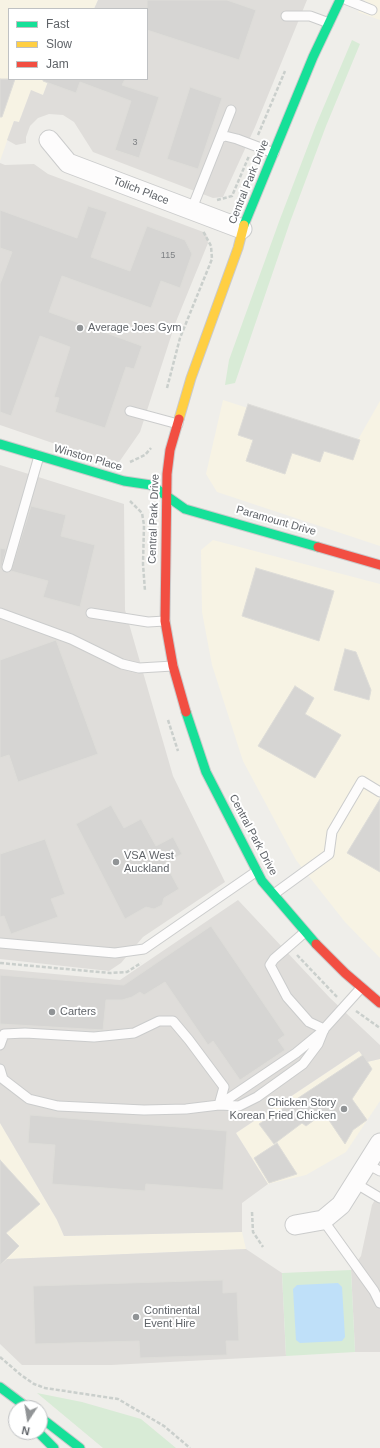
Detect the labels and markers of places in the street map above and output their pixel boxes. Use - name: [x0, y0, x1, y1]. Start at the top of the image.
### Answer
- place label: Average Joes Gym: [88, 321, 181, 335]
- marker: Average Joes Gym: [75, 323, 85, 333]
- place label: VSA West Auckland: [124, 849, 174, 875]
- marker: VSA West Auckland: [111, 857, 121, 867]
- place label: Carters: [60, 1005, 96, 1019]
- marker: Carters: [47, 1007, 57, 1017]
- place label: Chicken Story Korean Fried Chicken: [230, 1096, 336, 1122]
- marker: Chicken Story Korean Fried Chicken: [339, 1104, 349, 1114]
- place label: Continental Event Hire: [144, 1304, 200, 1330]
- marker: Continental Event Hire: [131, 1312, 141, 1322]

